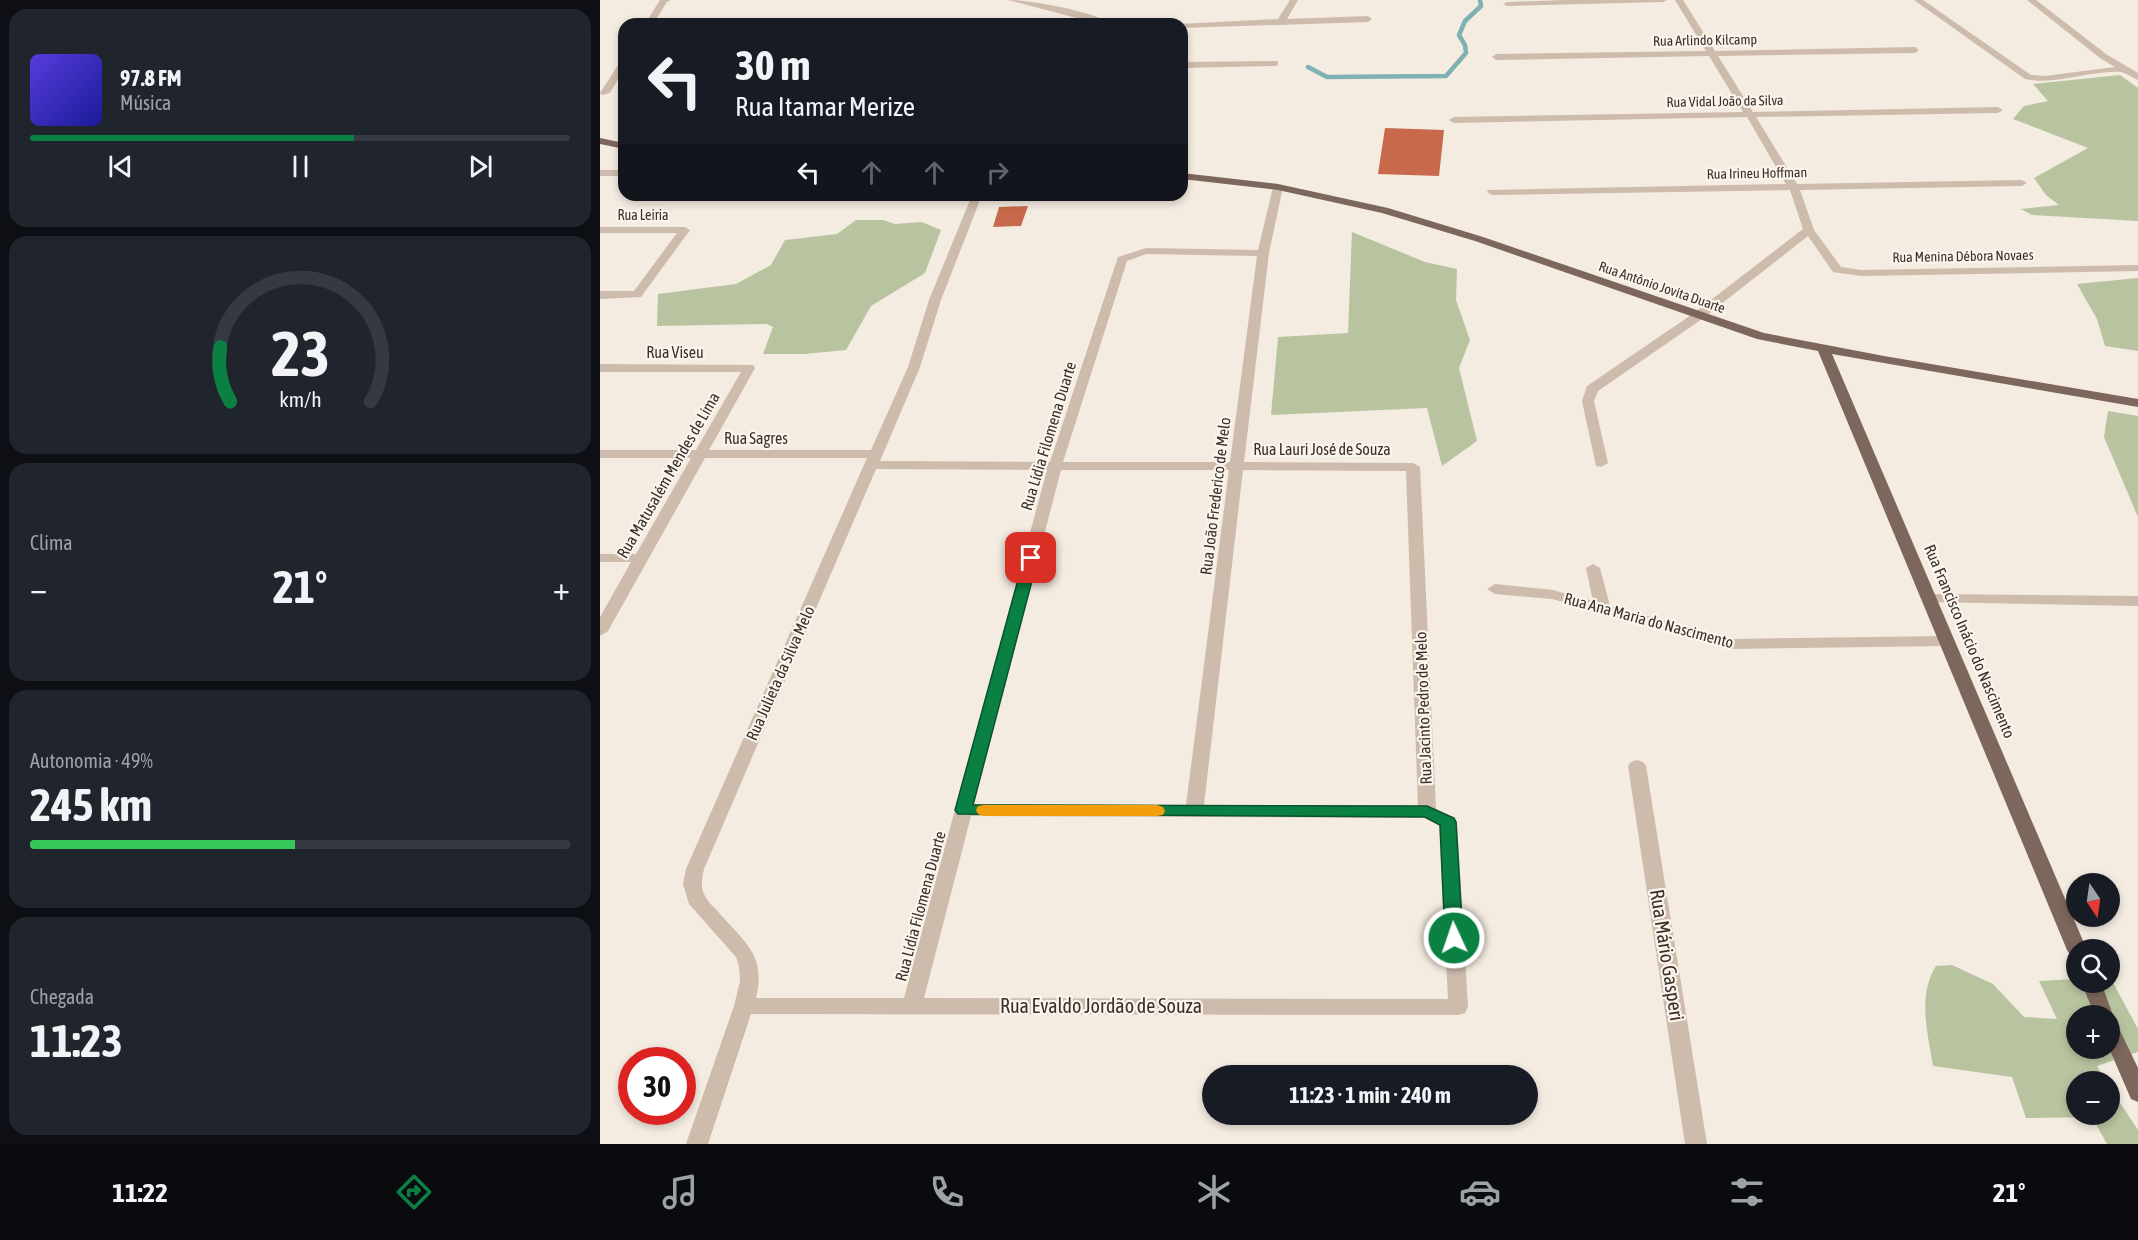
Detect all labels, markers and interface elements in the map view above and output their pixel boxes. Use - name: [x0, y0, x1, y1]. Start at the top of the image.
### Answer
- street label: Rua Arlindo Kilcamp: [1653, 31, 1758, 49]
- text: 30 m: [735, 41, 810, 89]
- icon: left: [636, 42, 714, 120]
- text: 97.8 FM: [120, 65, 182, 91]
- text: Música: [120, 91, 171, 114]
- text: Rua Itamar Merize: [735, 91, 915, 122]
- street label: Rua Vidal João da Silva: [1666, 92, 1784, 110]
- icon: previous: [104, 150, 137, 183]
- icon: pause: [284, 150, 317, 183]
- icon: next: [464, 150, 497, 183]
- icon: left: [792, 156, 825, 189]
- icon: ahead: [855, 156, 888, 189]
- icon: ahead: [918, 156, 951, 189]
- icon: right: [981, 156, 1014, 189]
- street label: Rua Irineu Hoffman: [1707, 164, 1807, 182]
- street label: Rua Leiria: [617, 207, 669, 223]
- street label: Rua Menina Débora Novaes: [1892, 247, 2034, 265]
- street label: Rua Antônio Jovita Duarte: [1597, 258, 1727, 316]
- text: 23: [271, 318, 329, 389]
- street label: Rua Viseu: [646, 343, 704, 361]
- street label: Rua Lídia Filomena Duarte: [1017, 360, 1079, 512]
- text: km/h: [279, 387, 321, 412]
- street label: Rua Matusalém Mendes de Lima: [613, 389, 723, 561]
- street label: Rua João Frederico de Melo: [1196, 416, 1234, 576]
- street label: Rua Sagres: [724, 429, 788, 448]
- street label: Rua Lauri José de Souza: [1253, 440, 1391, 458]
- text: Clima: [30, 531, 73, 554]
- pin: [1005, 532, 1056, 583]
- icon: arrive: [1014, 541, 1047, 574]
- street label: Rua Francisco Inácio do Nascimento: [1921, 542, 2019, 740]
- text: 21°: [273, 561, 327, 613]
- text: −: [30, 569, 47, 607]
- text: +: [553, 569, 570, 607]
- street label: Rua Ana Maria do Nascimento: [1562, 589, 1736, 651]
- street label: Rua Julieta da Silva Melo: [742, 603, 818, 743]
- street label: Rua Jacinto Pedro de Melo: [1411, 631, 1435, 785]
- text: Autonomia · 49%: [30, 749, 153, 772]
- text: 245 km: [30, 779, 152, 831]
- street label: Rua Lídia Filomena Duarte: [891, 829, 949, 983]
- north arrow: [2066, 873, 2120, 927]
- map controls: [2066, 873, 2120, 1125]
- street label: Rua Mário Gasperi: [1646, 887, 1689, 1022]
- position arrow: [1422, 906, 1486, 970]
- button: search: [2066, 939, 2120, 993]
- text: Chegada: [30, 985, 94, 1008]
- street label: Rua Evaldo Jordão de Souza: [1000, 994, 1202, 1017]
- button: +: [2066, 1005, 2120, 1059]
- text: 11:23: [30, 1015, 123, 1067]
- speed limit sign: 30: [618, 1047, 696, 1125]
- button: −: [2066, 1071, 2120, 1125]
- text: 11:23 · 1 min · 240 m: [1289, 1082, 1451, 1108]
- icon: directions: [393, 1171, 435, 1213]
- icon: music: [659, 1171, 701, 1213]
- icon: phone: [926, 1171, 968, 1213]
- icon: climate: [1193, 1171, 1235, 1213]
- icon: car: [1459, 1171, 1501, 1213]
- icon: filters: [1726, 1171, 1768, 1213]
- text: 11:22: [112, 1177, 168, 1208]
- text: 21°: [1993, 1177, 2026, 1208]

